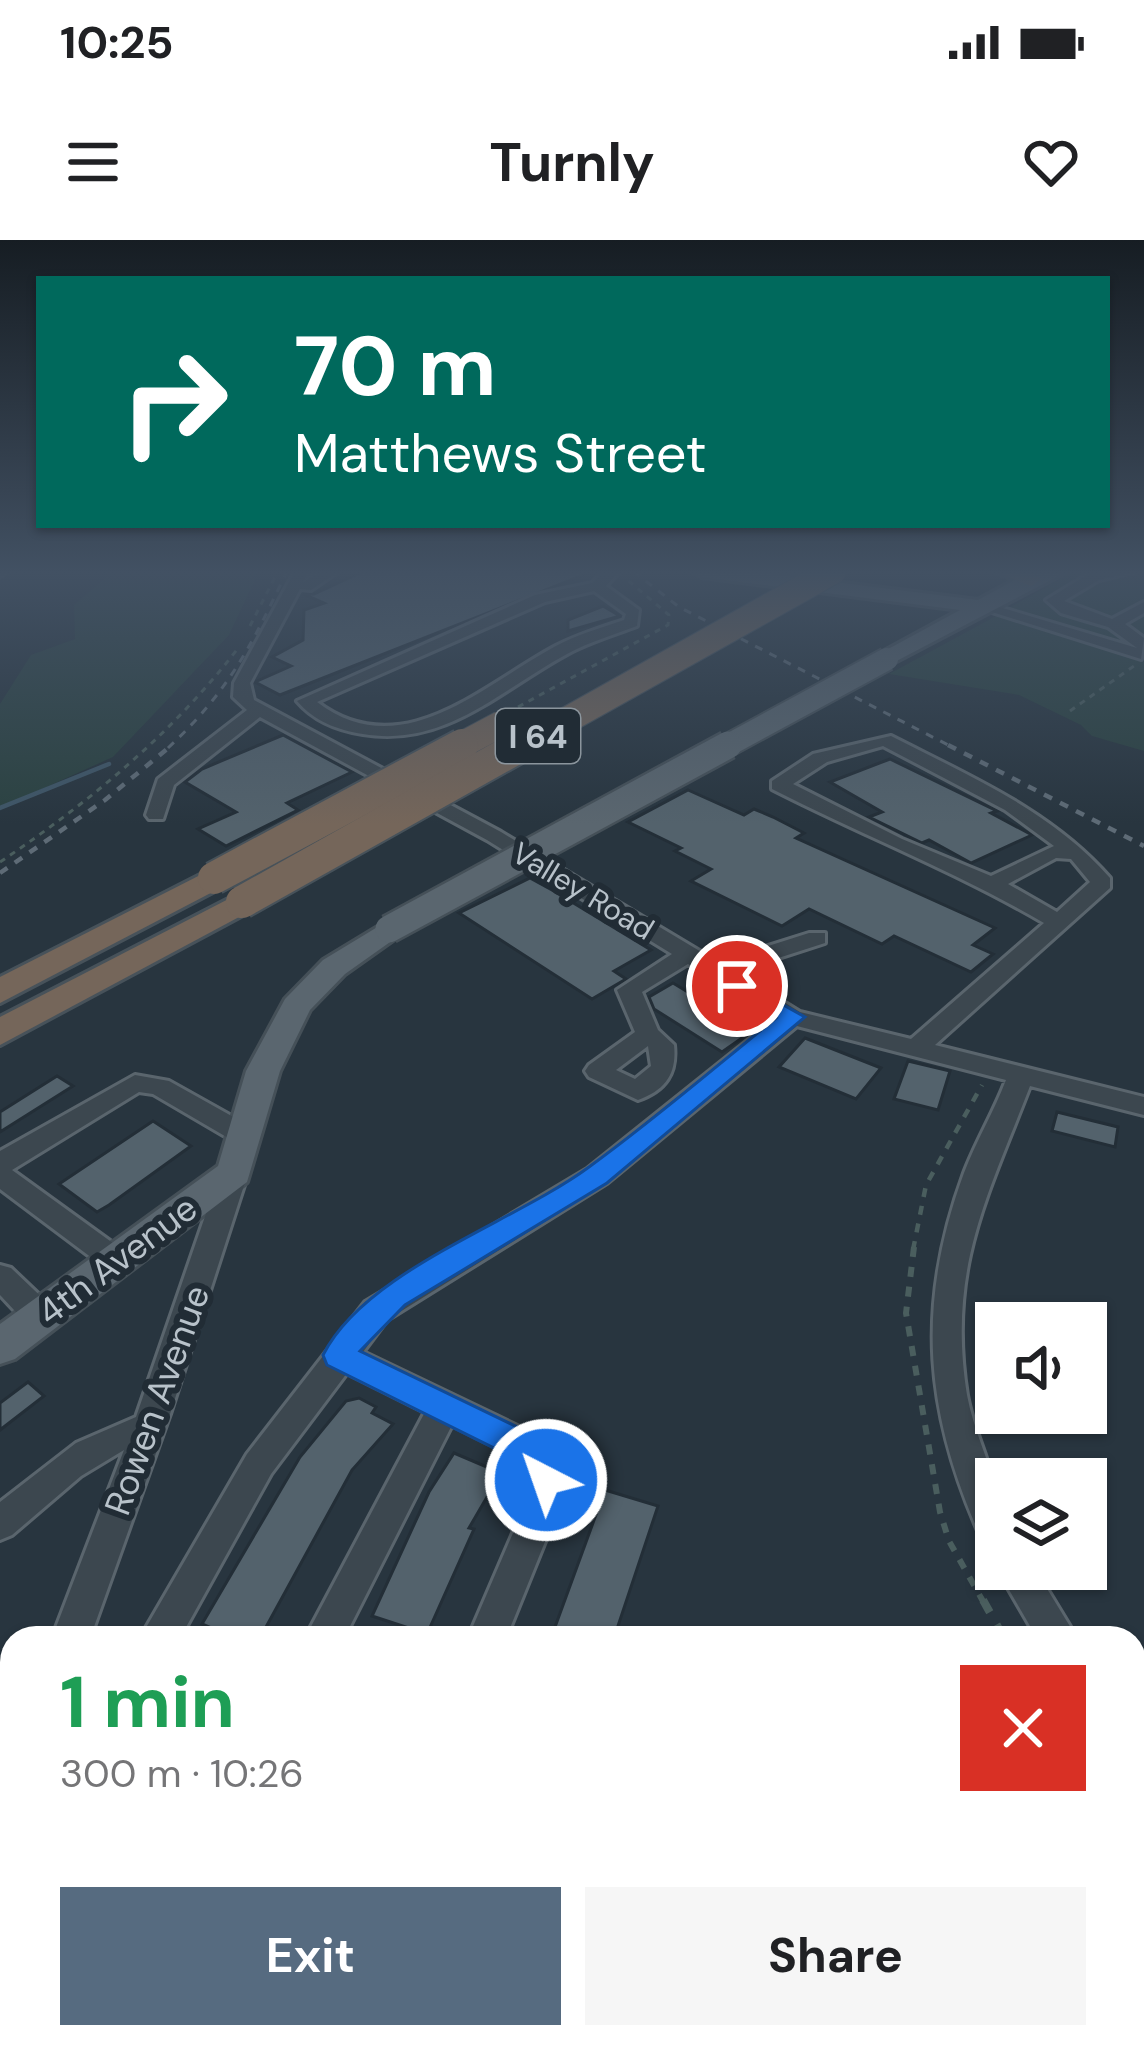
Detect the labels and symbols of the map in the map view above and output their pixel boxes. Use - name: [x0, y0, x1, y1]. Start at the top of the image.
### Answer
- road number: I 64: [496, 709, 580, 763]
- street label: Valley Road: [505, 833, 661, 949]
- pin: [686, 935, 788, 1037]
- street label: 4th Avenue: [28, 1184, 206, 1336]
- street label: Rowen Avenue: [94, 1279, 220, 1521]
- position arrow: [483, 1417, 609, 1543]

